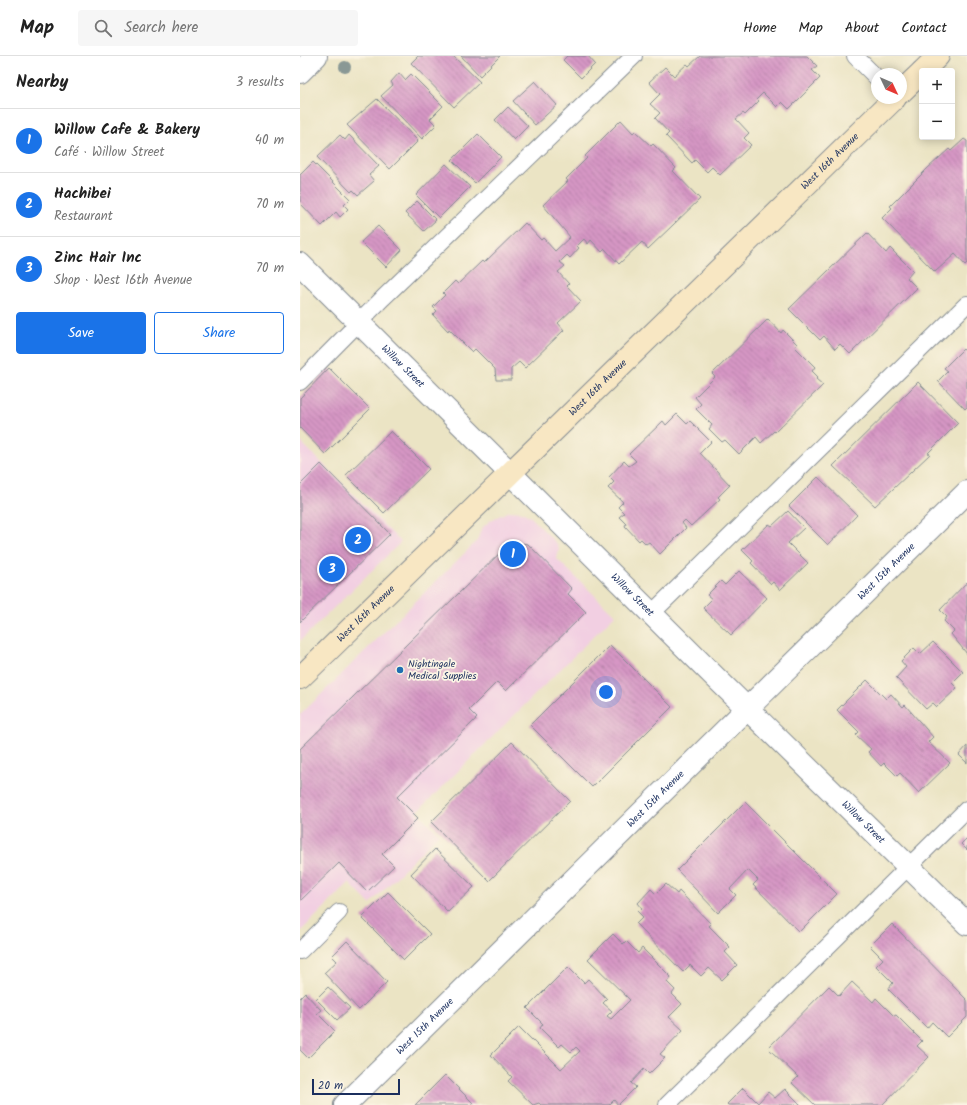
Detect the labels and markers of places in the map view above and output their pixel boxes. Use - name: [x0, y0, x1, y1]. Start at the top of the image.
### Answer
- pin: 2: [345, 525, 371, 555]
- pin: 1: [500, 539, 526, 569]
- pin: 3: [319, 554, 345, 584]
- place label: Nightingale Medical Supplies: [408, 656, 477, 684]
- marker: Nightingale Medical Supplies: [395, 665, 405, 675]

